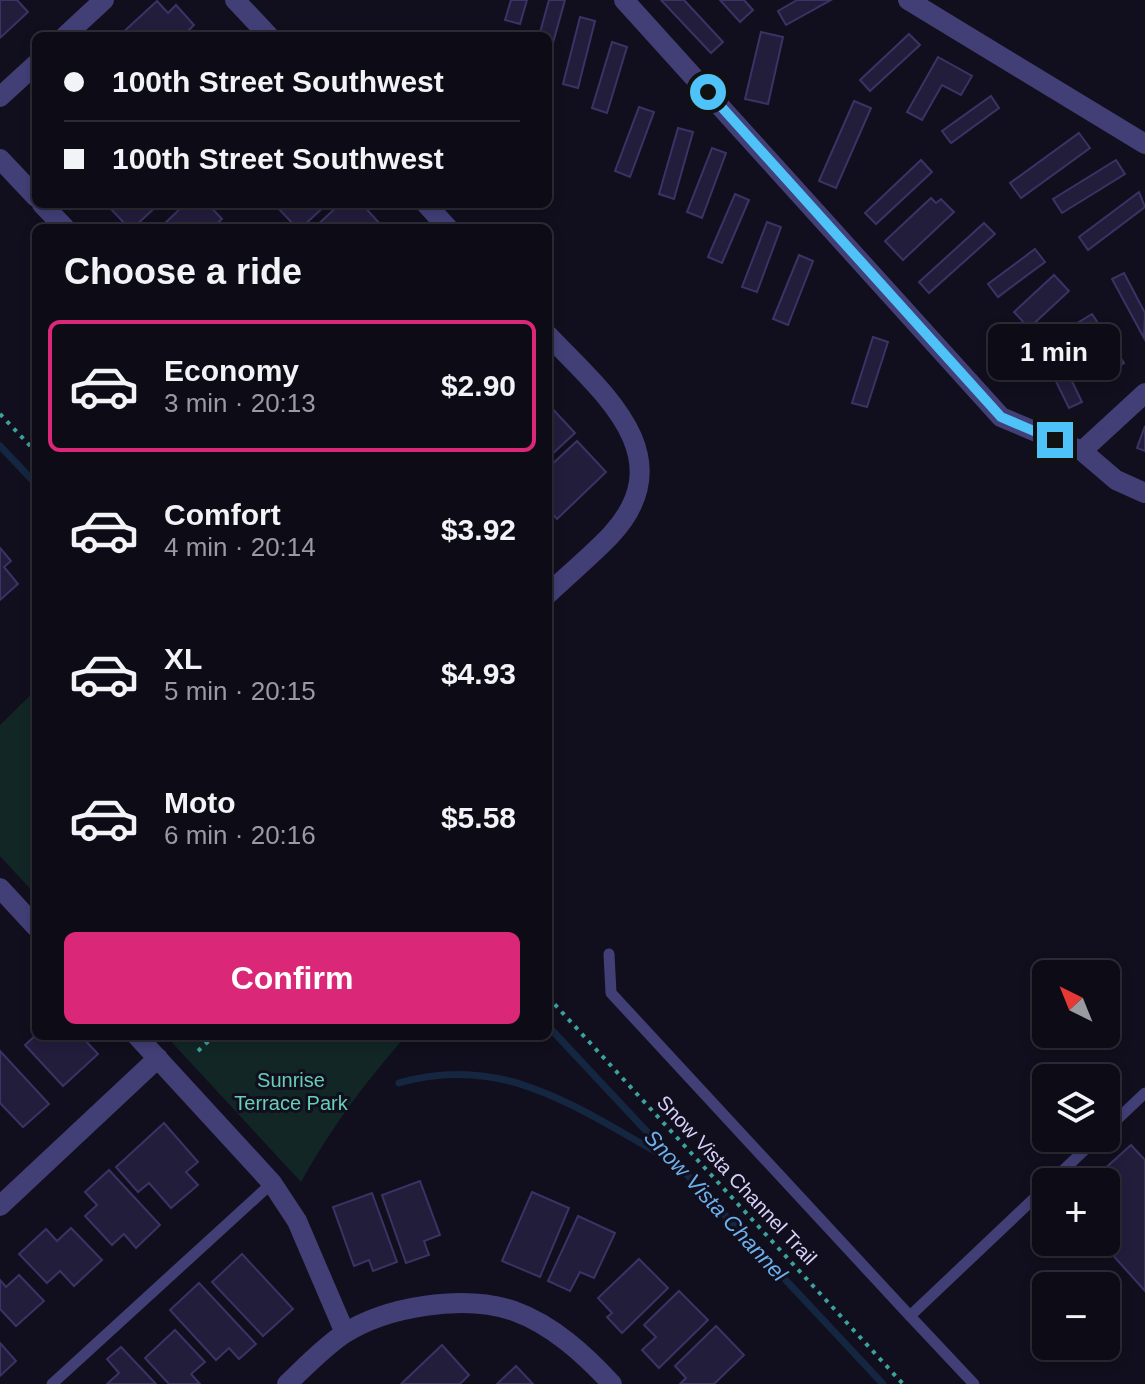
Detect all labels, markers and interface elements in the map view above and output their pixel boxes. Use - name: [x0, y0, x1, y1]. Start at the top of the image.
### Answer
- text: 100th Street Southwest: [112, 65, 444, 98]
- route start: [690, 74, 726, 110]
- text: 100th Street Southwest: [112, 142, 444, 175]
- text: Choose a ride: [64, 251, 302, 292]
- callout: 1 min: [989, 324, 1121, 380]
- text: 1 min: [1020, 337, 1088, 367]
- icon: car: [68, 350, 140, 422]
- text: Economy: [164, 354, 299, 387]
- text: $2.90: [441, 369, 516, 402]
- text: 3 min · 20:13: [164, 388, 316, 418]
- route end: [1037, 422, 1073, 458]
- icon: car: [68, 494, 140, 566]
- text: Comfort: [164, 498, 281, 531]
- text: $3.92: [441, 513, 516, 546]
- text: 4 min · 20:14: [164, 532, 316, 562]
- icon: car: [68, 638, 140, 710]
- text: XL: [164, 642, 202, 675]
- text: $4.93: [441, 657, 516, 690]
- text: 5 min · 20:15: [164, 676, 316, 706]
- icon: car: [68, 782, 140, 854]
- text: Moto: [164, 786, 236, 819]
- text: $5.58: [441, 801, 516, 834]
- text: 6 min · 20:16: [164, 820, 316, 850]
- button: Confirm: [64, 932, 520, 1024]
- north arrow: [1032, 960, 1120, 1048]
- map controls: [1032, 960, 1120, 1360]
- button: layers: [1032, 1064, 1120, 1152]
- park label: Sunrise Terrace Park: [234, 1069, 349, 1114]
- street label: Snow Vista Channel Trail: [652, 1090, 822, 1270]
- water label: Snow Vista Channel: [639, 1124, 793, 1286]
- button: +: [1032, 1168, 1120, 1256]
- button: −: [1032, 1272, 1120, 1360]

